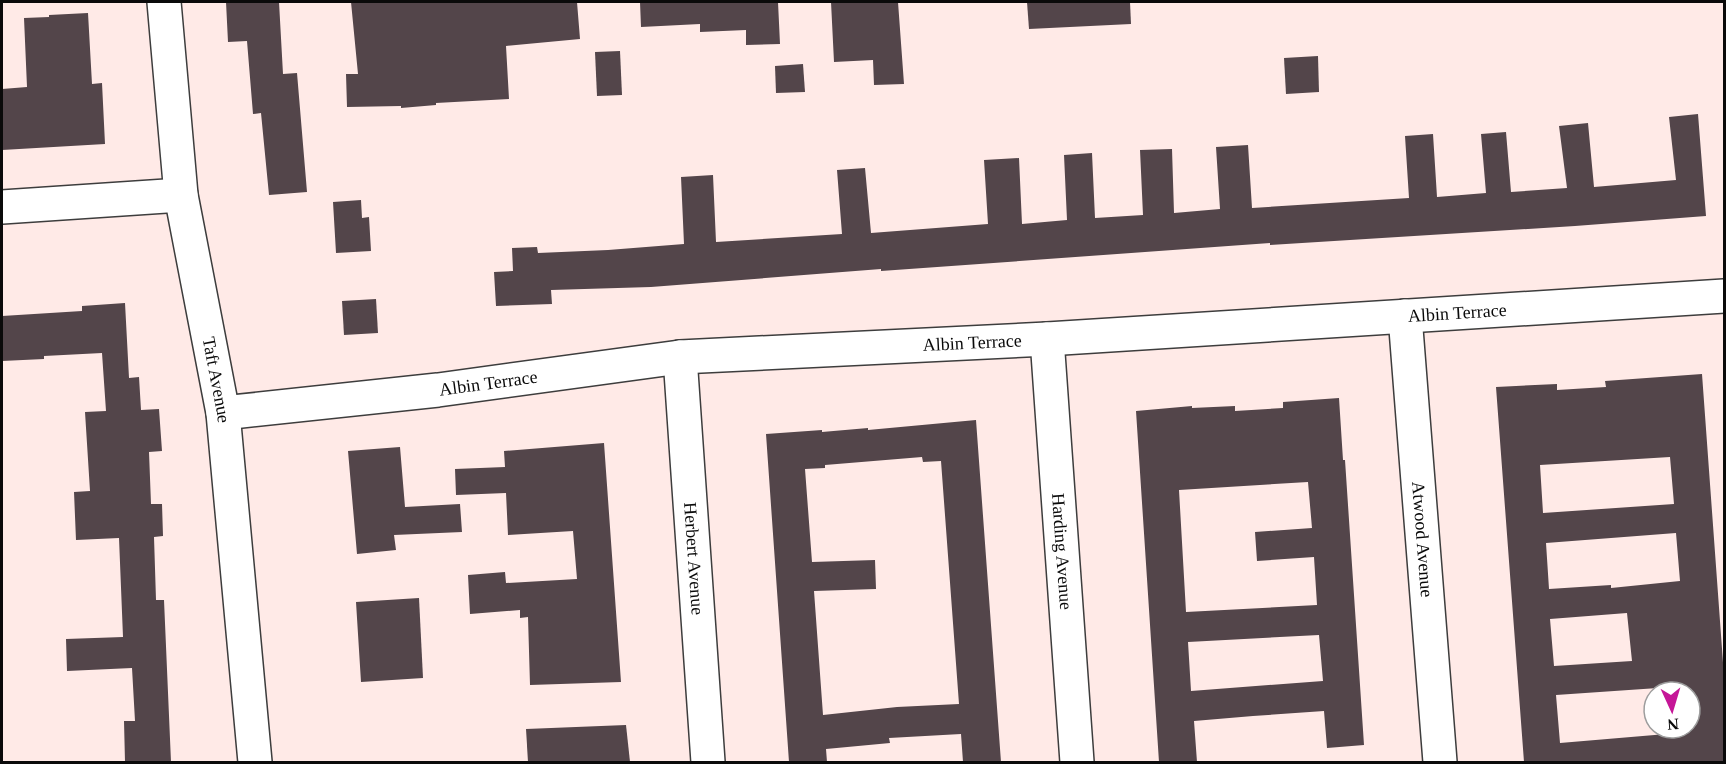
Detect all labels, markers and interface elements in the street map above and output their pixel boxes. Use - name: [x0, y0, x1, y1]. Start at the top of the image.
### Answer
- street label: Albin Terrace: [1407, 300, 1507, 326]
- street label: Albin Terrace: [922, 330, 1022, 355]
- street label: Taft Avenue: [199, 335, 234, 424]
- street label: Albin Terrace: [438, 367, 539, 400]
- street label: Atwood Avenue: [1408, 481, 1437, 598]
- street label: Harding Avenue: [1048, 492, 1076, 611]
- street label: Herbert Avenue: [680, 501, 708, 616]
- north arrow: [1642, 680, 1702, 740]
- text: N: [1666, 716, 1679, 733]

